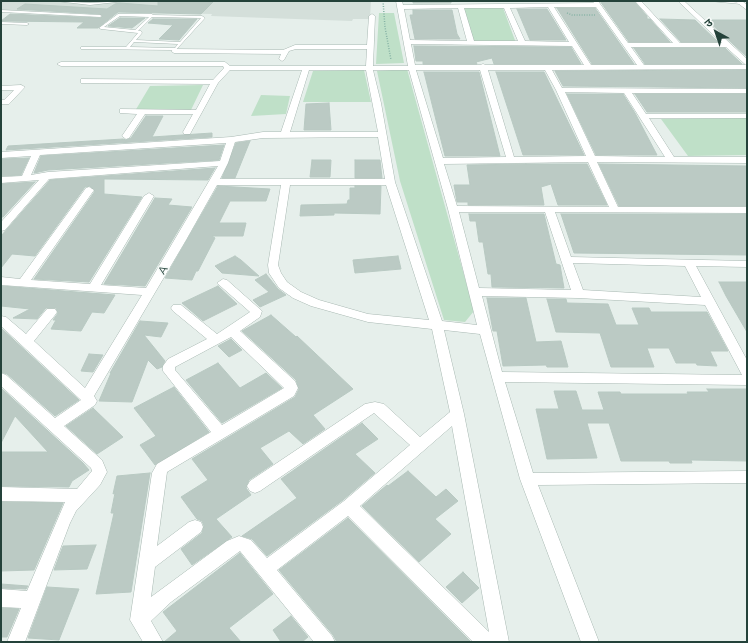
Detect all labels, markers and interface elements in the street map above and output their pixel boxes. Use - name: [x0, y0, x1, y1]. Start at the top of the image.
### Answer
- north arrow: [696, 12, 736, 52]
- text: उ: [701, 15, 715, 30]
- street label: A: [155, 263, 171, 277]

